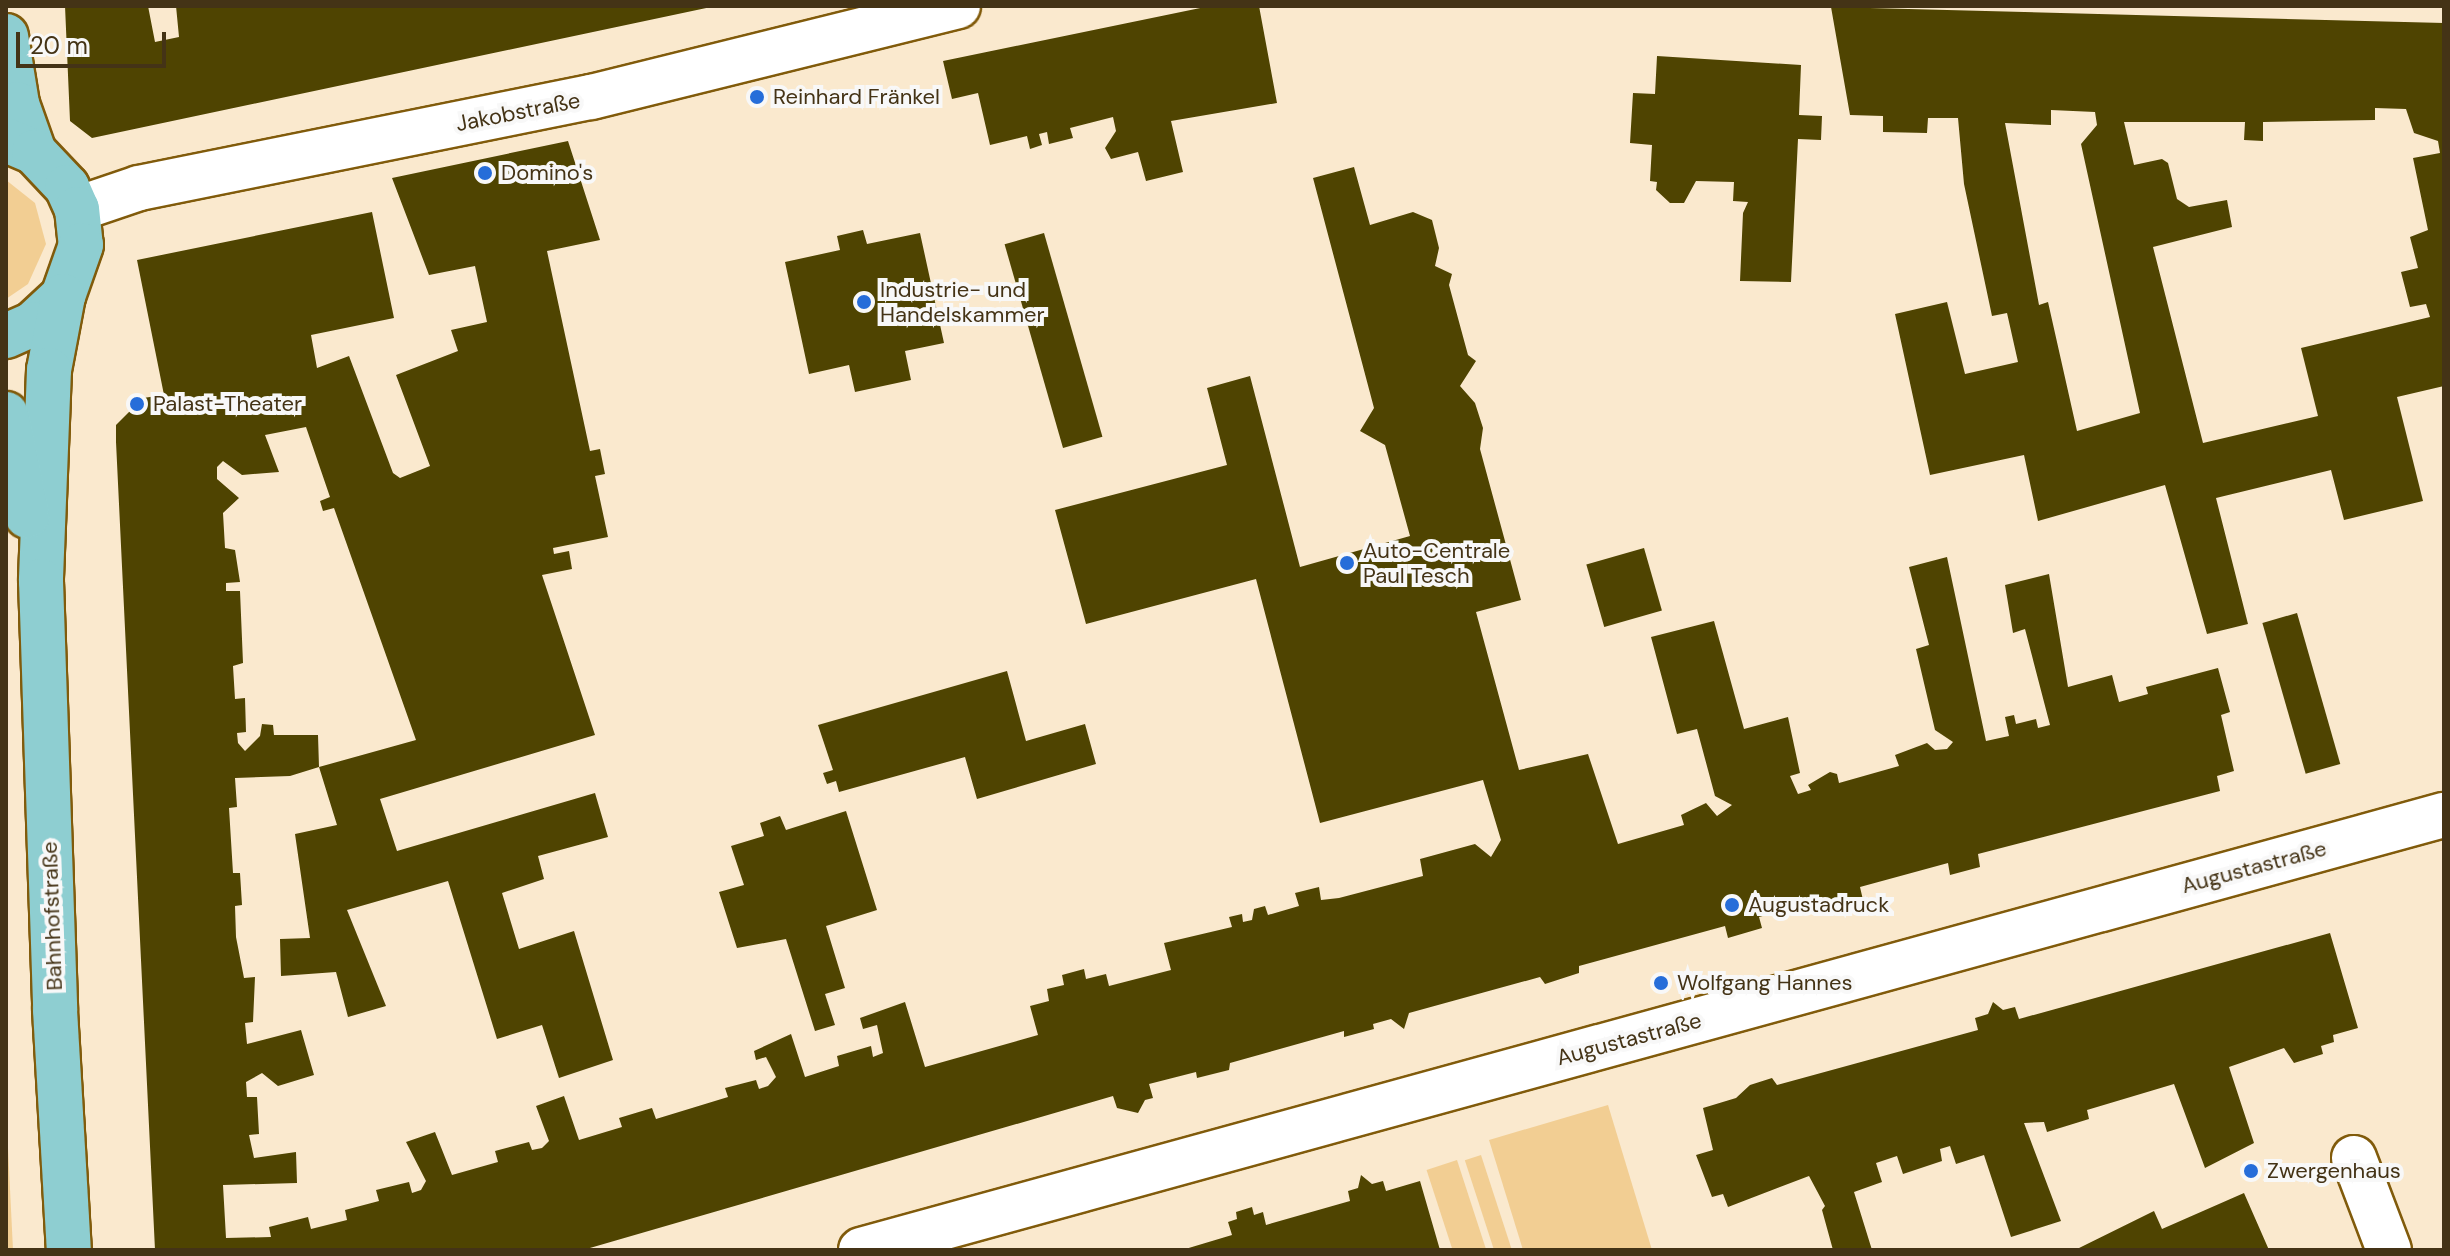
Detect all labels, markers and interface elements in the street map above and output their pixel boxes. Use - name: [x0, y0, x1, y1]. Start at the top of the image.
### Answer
- scale bar: [20, 16, 170, 66]
- text: 20 m: [30, 30, 88, 61]
- place label: Reinhard Fränkel: [773, 84, 940, 110]
- street label: Jakobstraße: [454, 87, 582, 137]
- marker: Reinhard Fränkel: [748, 88, 766, 106]
- place label: Domino's: [501, 160, 593, 186]
- marker: Domino's: [476, 164, 494, 182]
- place label: Industrie- und Handelskammer: [880, 276, 1045, 328]
- marker: Industrie- und Handelskammer: [855, 293, 873, 311]
- place label: Palast-Theater: [153, 391, 302, 417]
- marker: Palast-Theater: [128, 395, 146, 413]
- place label: Auto-Centrale Paul Tesch: [1363, 537, 1510, 588]
- marker: Auto-Centrale Paul Tesch: [1338, 554, 1356, 572]
- street label: Augustastraße: [2179, 835, 2329, 899]
- street label: Bahnhofstraße: [36, 841, 68, 991]
- place label: Augustadruck: [1748, 892, 1889, 918]
- marker: Augustadruck: [1723, 896, 1741, 914]
- place label: Wolfgang Hannes: [1677, 970, 1852, 996]
- marker: Wolfgang Hannes: [1652, 974, 1670, 992]
- street label: Augustastraße: [1554, 1007, 1704, 1071]
- place label: Zwergenhaus: [2267, 1158, 2401, 1184]
- marker: Zwergenhaus: [2242, 1162, 2260, 1180]

